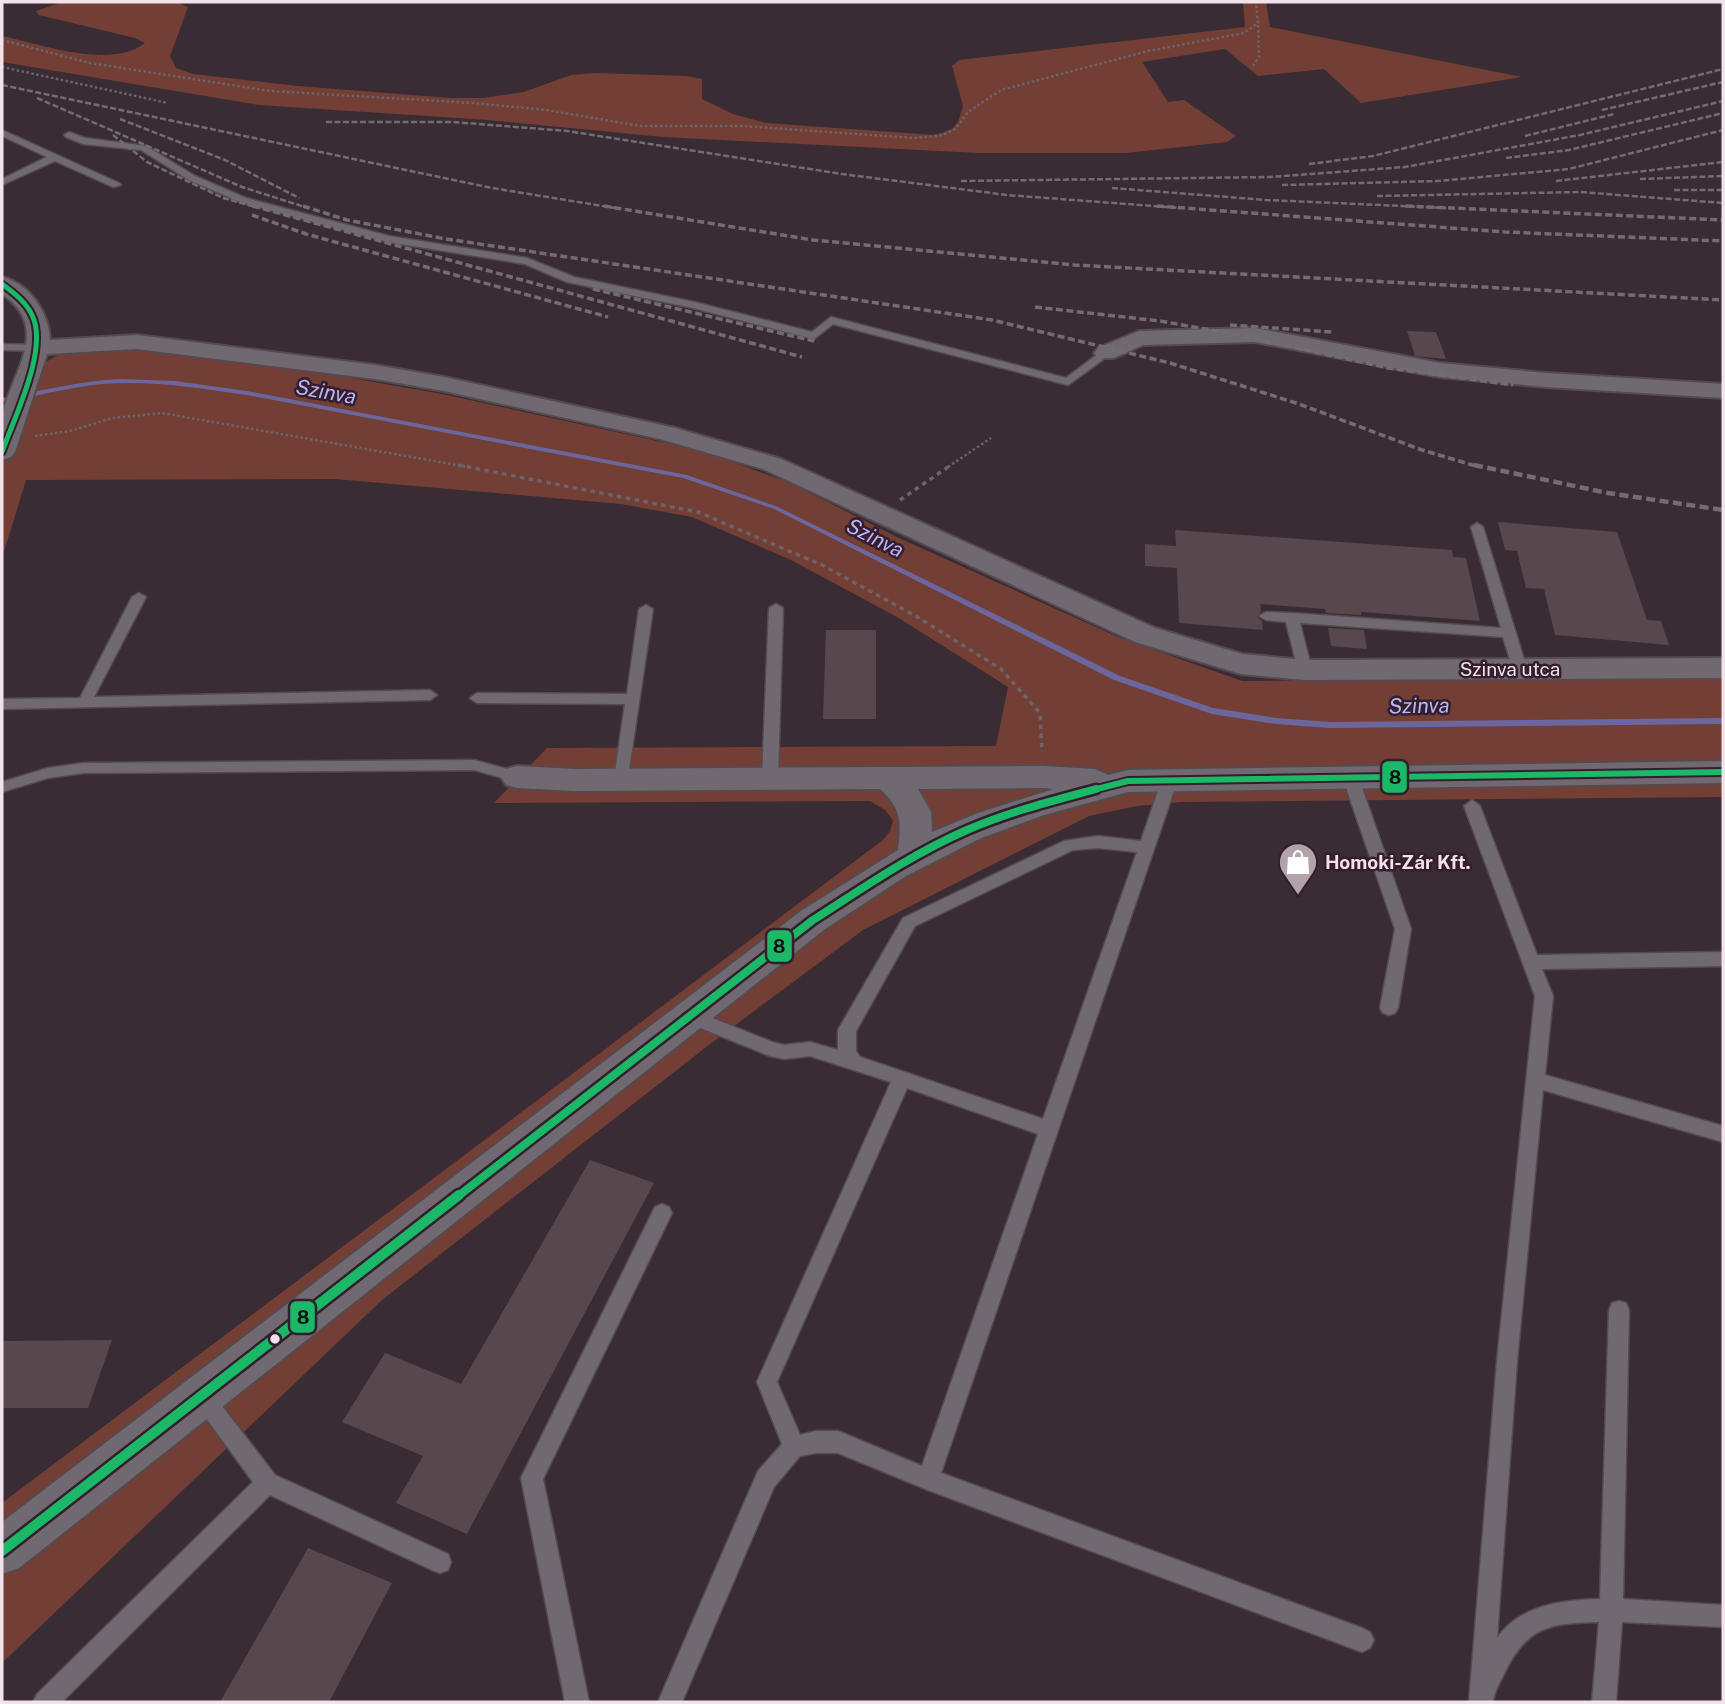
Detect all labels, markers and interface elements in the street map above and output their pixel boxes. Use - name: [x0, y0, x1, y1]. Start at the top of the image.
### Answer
- water label: Szinva: [294, 374, 358, 409]
- water label: Szinva: [842, 513, 908, 563]
- street label: Szinva utca: [1460, 658, 1560, 680]
- water label: Szinva: [1388, 692, 1450, 719]
- line badge: 8: [1381, 760, 1408, 794]
- text: 8: [1389, 766, 1401, 788]
- shop icon: Homoki-Zár Kft.: [1277, 841, 1319, 896]
- place label: Homoki-Zár Kft.: [1325, 851, 1471, 873]
- line badge: 8: [766, 929, 793, 963]
- text: 8: [773, 935, 785, 957]
- line badge: 8: [289, 1300, 316, 1334]
- text: 8: [297, 1306, 309, 1328]
- unlabelled marker: [268, 1332, 282, 1346]

